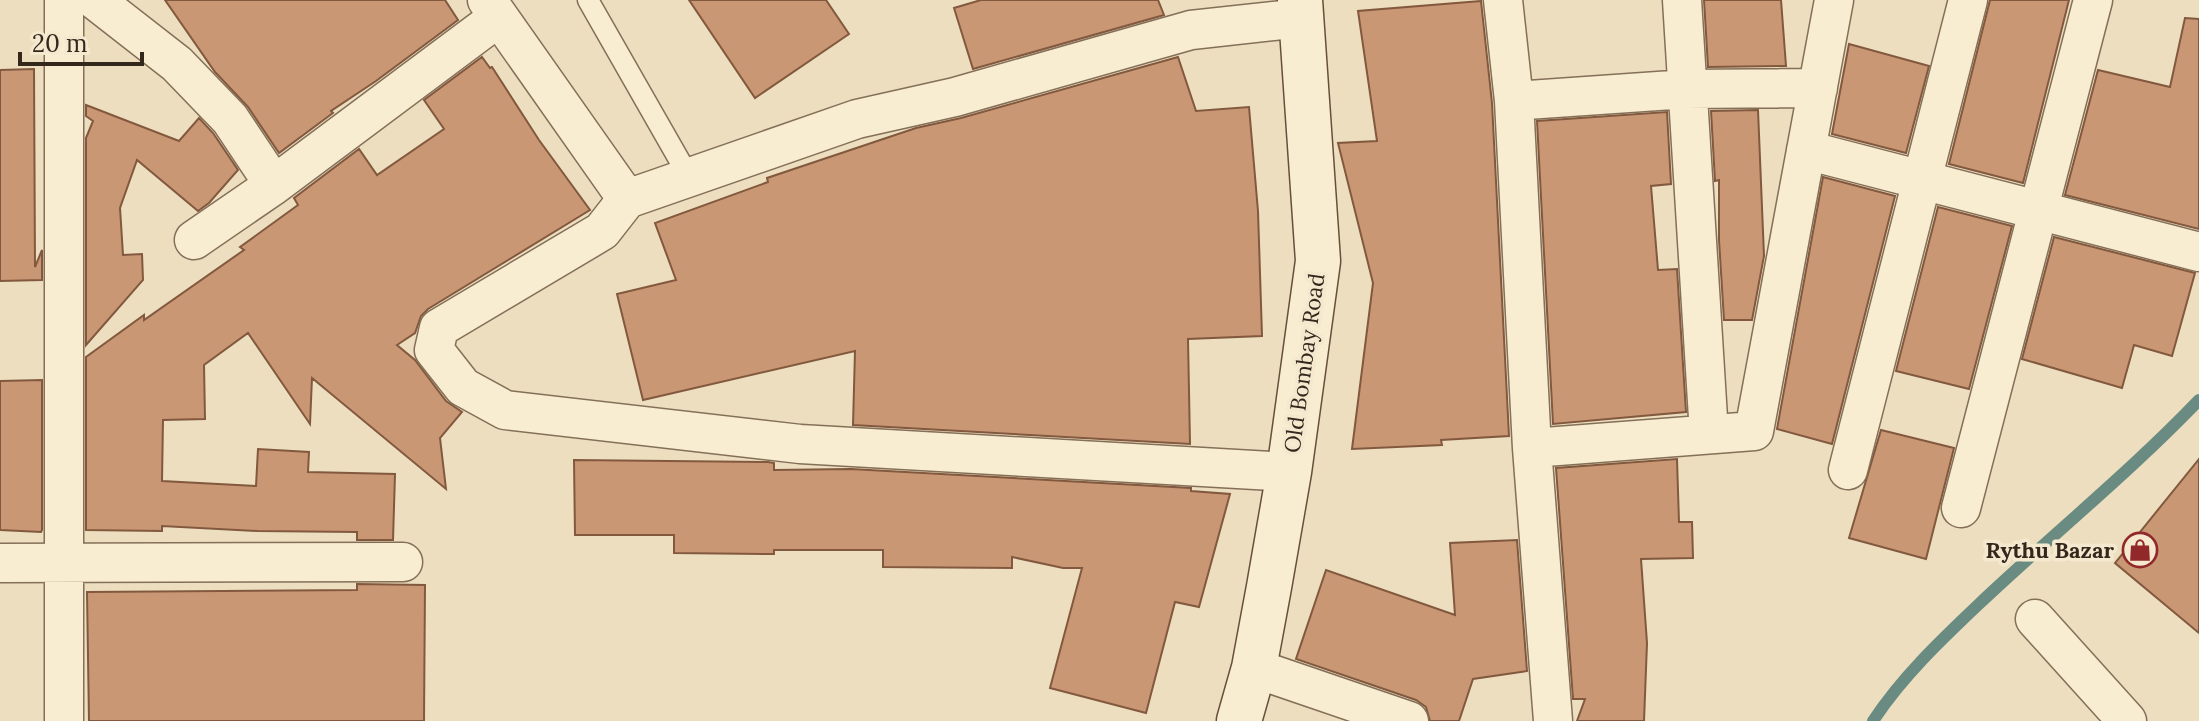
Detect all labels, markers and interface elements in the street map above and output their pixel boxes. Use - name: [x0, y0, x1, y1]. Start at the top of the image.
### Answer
- scale bar: [20, 16, 142, 66]
- text: 20 m: [32, 28, 88, 59]
- street label: Old Bombay Road: [1278, 271, 1330, 455]
- shop icon: Rythu Bazar: [2121, 531, 2159, 569]
- place label: Rythu Bazar: [1985, 536, 2114, 564]

